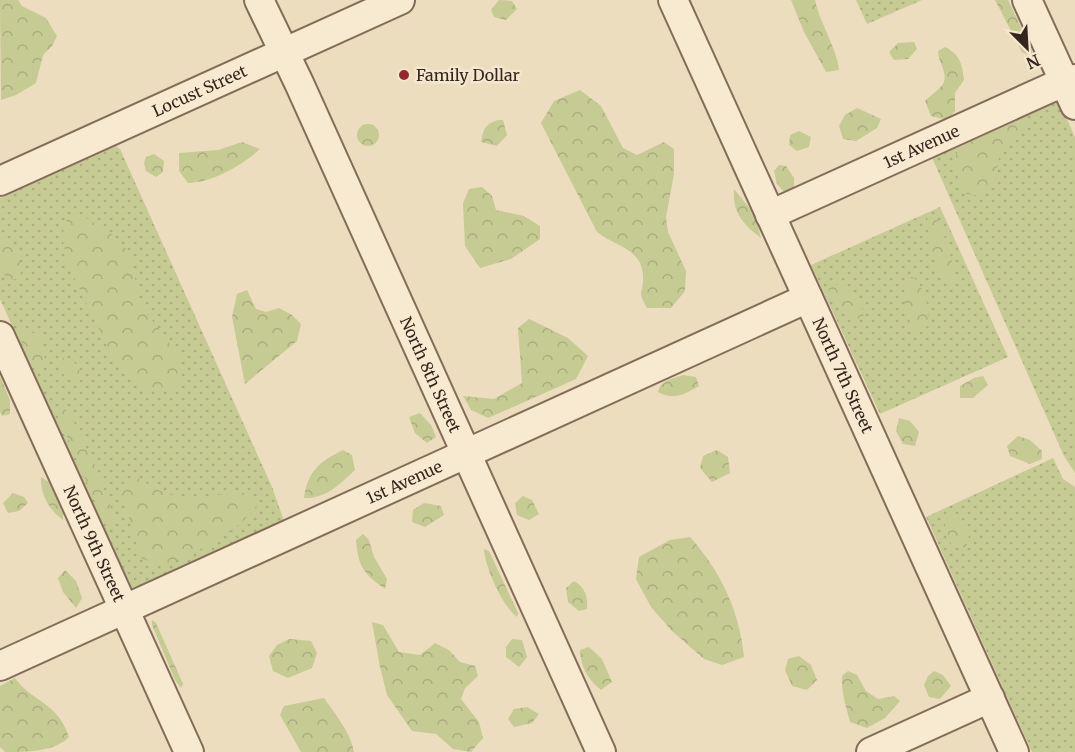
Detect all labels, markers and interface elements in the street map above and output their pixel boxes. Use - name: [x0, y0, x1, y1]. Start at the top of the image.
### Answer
- north arrow: [997, 18, 1057, 78]
- text: N: [1023, 50, 1043, 74]
- street label: Locust Street: [149, 60, 251, 121]
- place label: Family Dollar: [416, 65, 520, 85]
- marker: Family Dollar: [397, 68, 411, 82]
- street label: 1st Avenue: [880, 121, 962, 172]
- street label: North 8th Street: [396, 313, 466, 436]
- street label: North 7th Street: [808, 314, 878, 437]
- street label: 1st Avenue: [363, 456, 445, 508]
- street label: North 9th Street: [59, 482, 130, 605]

